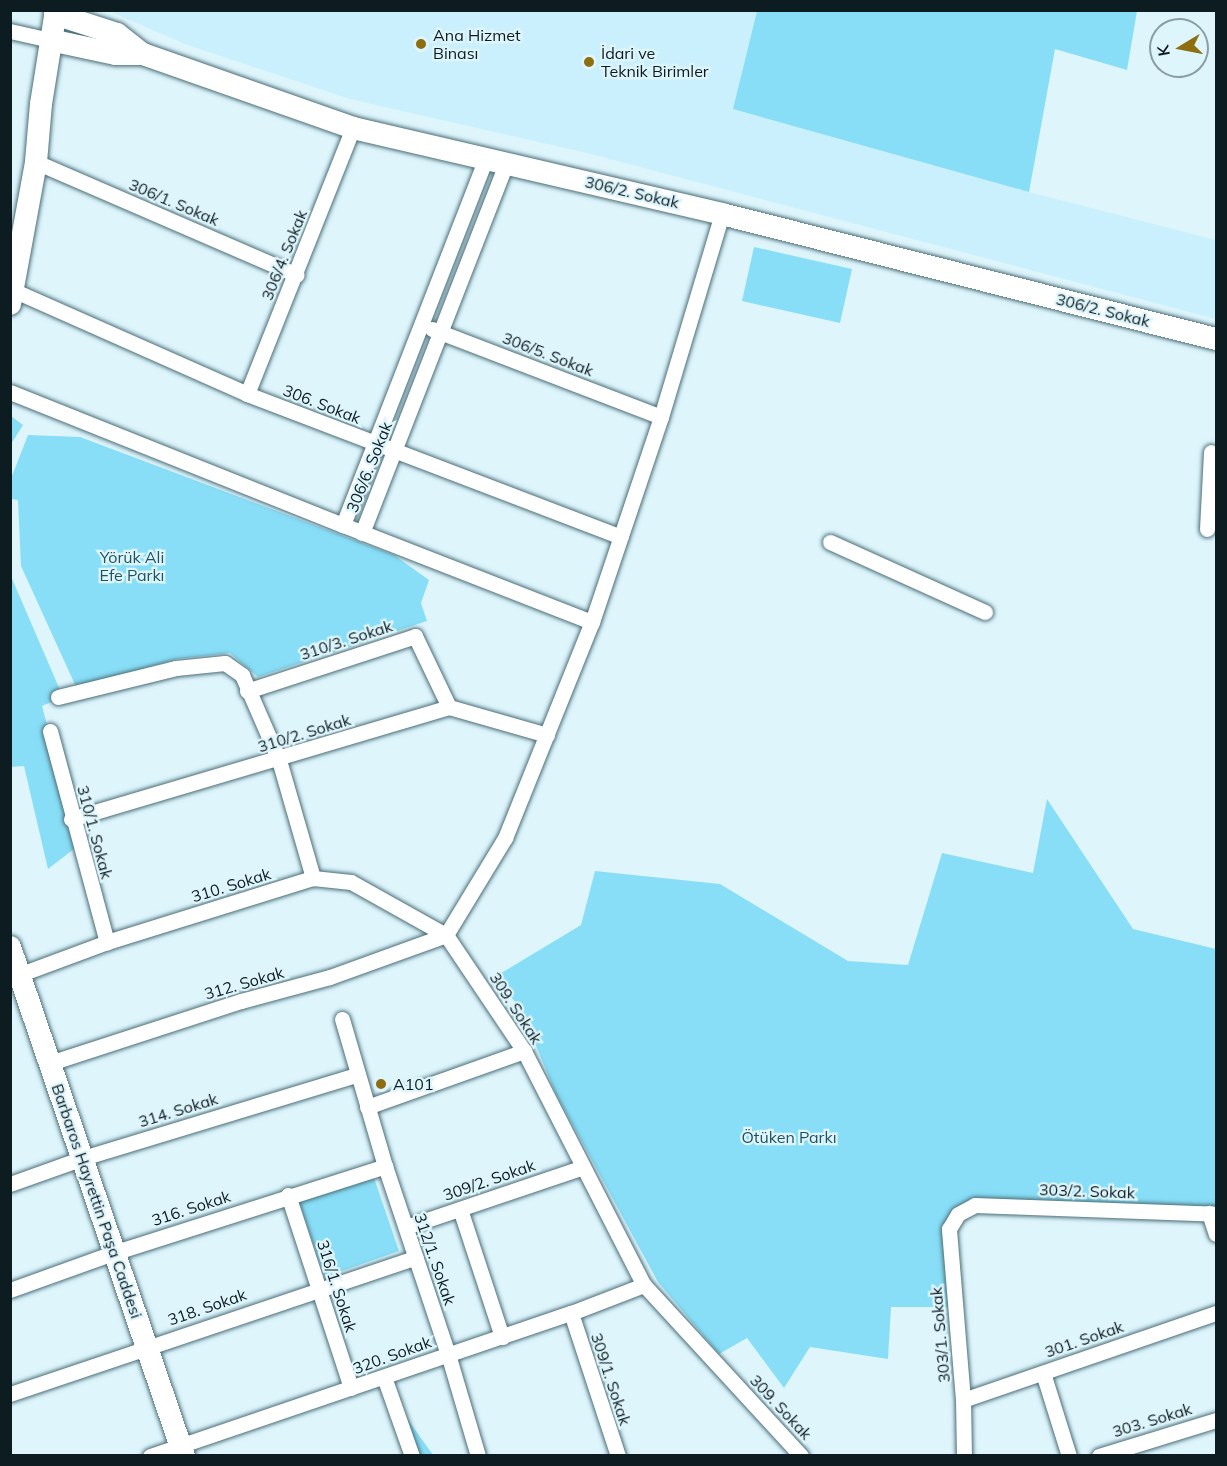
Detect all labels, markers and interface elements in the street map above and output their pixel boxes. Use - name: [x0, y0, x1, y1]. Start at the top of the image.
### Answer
- north arrow: [1149, 18, 1209, 78]
- place label: Ana Hizmet Binası: [433, 25, 521, 63]
- marker: Ana Hizmet Binası: [414, 37, 428, 51]
- place label: İdari ve Teknik Birimler: [601, 43, 709, 81]
- text: K: [1152, 44, 1174, 58]
- marker: İdari ve Teknik Birimler: [582, 55, 596, 69]
- street label: 306/2. Sokak: [583, 172, 681, 212]
- street label: 306/1. Sokak: [126, 174, 222, 230]
- street label: 306/4. Sokak: [257, 207, 311, 303]
- street label: 306/2. Sokak: [1054, 289, 1152, 331]
- street label: 306/5. Sokak: [500, 328, 596, 380]
- street label: 306. Sokak: [280, 380, 364, 428]
- street label: 306/6. Sokak: [342, 419, 396, 515]
- park label: Yörük Ali Efe Parkı: [100, 547, 164, 585]
- street label: 310/3. Sokak: [297, 616, 395, 664]
- street label: 310/2. Sokak: [255, 710, 353, 756]
- street label: 310/1. Sokak: [73, 783, 117, 881]
- street label: 310. Sokak: [189, 864, 273, 906]
- street label: 312. Sokak: [202, 963, 286, 1003]
- street label: 309. Sokak: [486, 969, 546, 1047]
- place label: A101: [393, 1074, 434, 1094]
- marker: A101: [374, 1077, 388, 1091]
- street label: Barbaros Hayrettin Paşa Caddesi: [48, 1081, 146, 1321]
- street label: 314. Sokak: [136, 1089, 220, 1131]
- park label: Ötüken Parkı: [742, 1127, 836, 1147]
- street label: 309/2. Sokak: [441, 1155, 537, 1205]
- street label: 303/2. Sokak: [1039, 1180, 1135, 1202]
- street label: 316. Sokak: [149, 1186, 233, 1230]
- street label: 312/1. Sokak: [410, 1211, 460, 1307]
- street label: 316/1. Sokak: [313, 1237, 361, 1335]
- street label: 318. Sokak: [165, 1285, 249, 1329]
- street label: 303/1. Sokak: [926, 1286, 954, 1384]
- street label: 301. Sokak: [1042, 1317, 1126, 1361]
- street label: 309/1. Sokak: [587, 1330, 635, 1428]
- street label: 320. Sokak: [350, 1332, 434, 1378]
- street label: 309. Sokak: [746, 1371, 816, 1443]
- street label: 303. Sokak: [1110, 1399, 1194, 1441]

